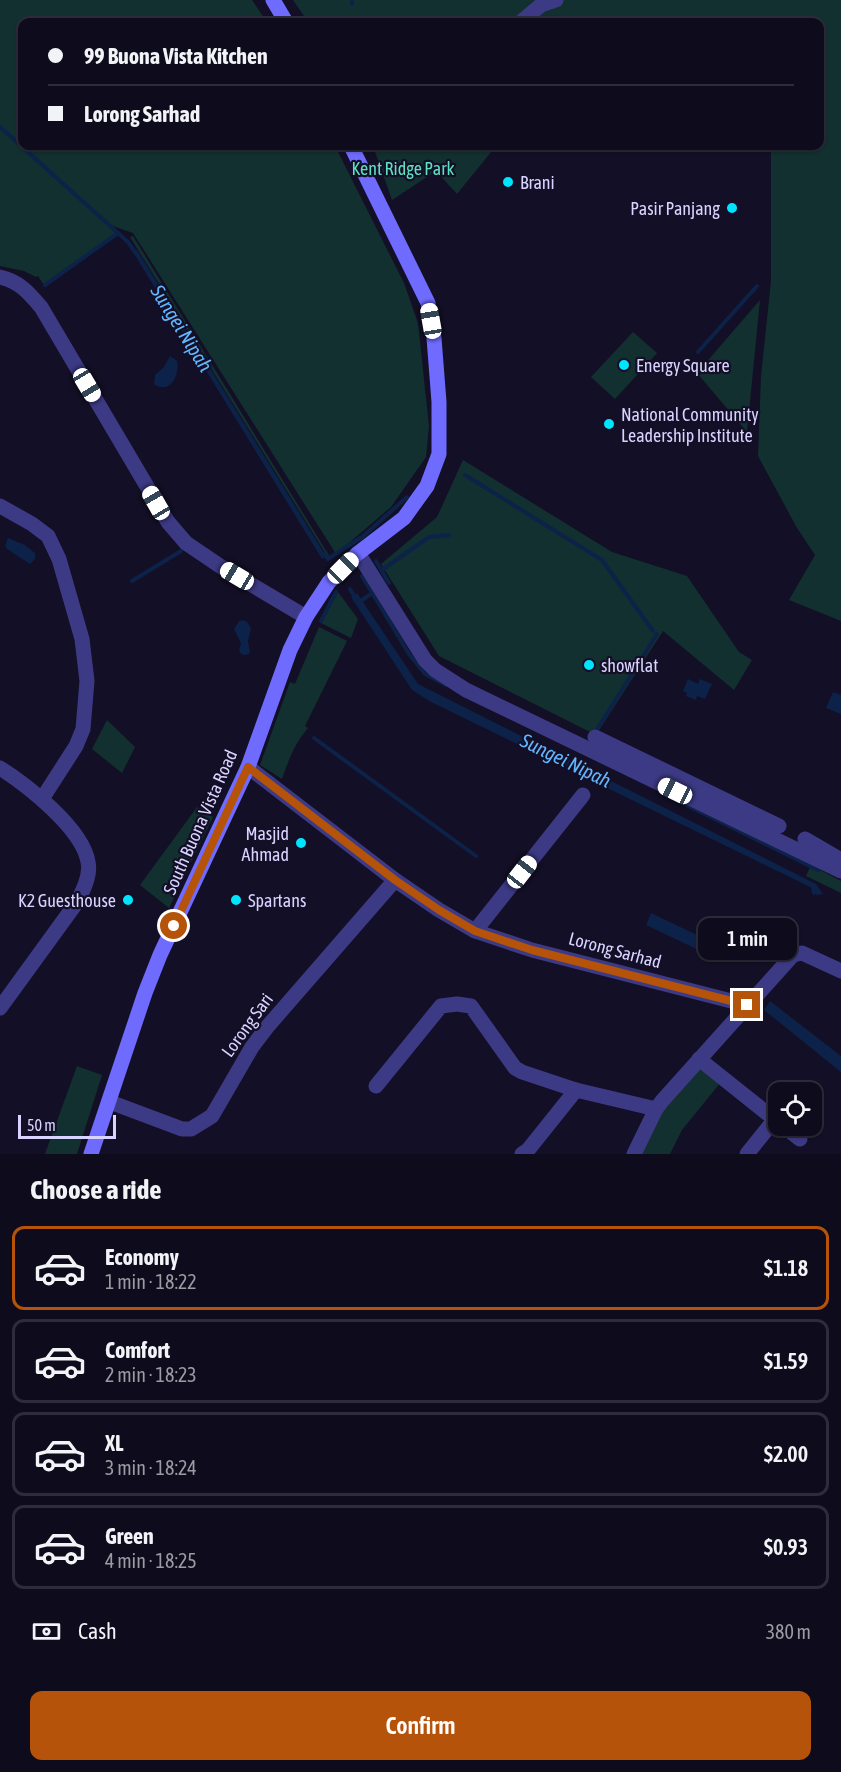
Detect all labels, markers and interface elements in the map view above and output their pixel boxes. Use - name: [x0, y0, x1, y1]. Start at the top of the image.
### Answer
- text: 99 Buona Vista Kitchen: [84, 43, 268, 69]
- text: Lorong Sarhad: [84, 101, 200, 127]
- park label: Kent Ridge Park: [352, 158, 454, 179]
- place label: Brani: [520, 172, 555, 193]
- marker: Brani: [501, 175, 515, 189]
- place label: Pasir Panjang: [630, 198, 720, 219]
- marker: Pasir Panjang: [725, 201, 739, 215]
- water label: Sungei Nipah: [146, 279, 218, 376]
- car: [419, 302, 443, 340]
- place label: Energy Square: [636, 355, 730, 376]
- marker: Energy Square: [617, 358, 631, 372]
- car: [70, 365, 104, 405]
- place label: National Community Leadership Institute: [621, 404, 759, 446]
- marker: National Community Leadership Institute: [602, 417, 616, 431]
- car: [139, 483, 173, 523]
- car: [324, 549, 362, 587]
- car: [217, 559, 257, 593]
- place label: showflat: [601, 655, 658, 676]
- marker: showflat: [582, 658, 596, 672]
- water label: Sungei Nipah: [516, 728, 615, 792]
- street label: South Buona Vista Road: [159, 746, 241, 898]
- car: [655, 775, 695, 807]
- place label: Masjid Ahmad: [242, 823, 289, 865]
- marker: Masjid Ahmad: [294, 836, 308, 850]
- car: [504, 852, 540, 892]
- place label: K2 Guesthouse: [18, 890, 116, 911]
- place label: Spartans: [248, 890, 306, 911]
- marker: K2 Guesthouse: [121, 893, 135, 907]
- marker: Spartans: [229, 893, 243, 907]
- route start: [160, 912, 187, 939]
- callout: 1 min: [698, 918, 796, 960]
- text: 1 min: [727, 927, 768, 950]
- street label: Lorong Sarhad: [566, 928, 664, 972]
- street label: Lorong Sari: [217, 989, 277, 1061]
- route end: [733, 991, 760, 1018]
- map controls: [768, 1082, 822, 1136]
- button: locate: [768, 1082, 822, 1136]
- scale bar: [18, 1112, 116, 1140]
- text: 50 m: [27, 1116, 56, 1134]
- text: Choose a ride: [30, 1174, 162, 1205]
- icon: car: [33, 1241, 87, 1295]
- text: Economy: [105, 1244, 179, 1270]
- text: $1.18: [764, 1255, 808, 1281]
- text: 1 min · 18:22: [105, 1270, 197, 1293]
- icon: car: [33, 1334, 87, 1388]
- text: Comfort: [105, 1337, 170, 1363]
- text: $1.59: [764, 1348, 808, 1374]
- text: 2 min · 18:23: [105, 1363, 197, 1386]
- icon: car: [33, 1427, 87, 1481]
- text: XL: [105, 1430, 123, 1456]
- text: $2.00: [764, 1441, 808, 1467]
- text: 3 min · 18:24: [105, 1456, 197, 1479]
- icon: car: [33, 1520, 87, 1574]
- text: Green: [105, 1523, 154, 1549]
- text: $0.93: [764, 1534, 808, 1560]
- text: 4 min · 18:25: [105, 1549, 197, 1572]
- icon: cash: [30, 1615, 63, 1648]
- text: Cash: [78, 1618, 117, 1644]
- text: 380 m: [766, 1620, 811, 1643]
- button: Confirm: [30, 1691, 811, 1760]

